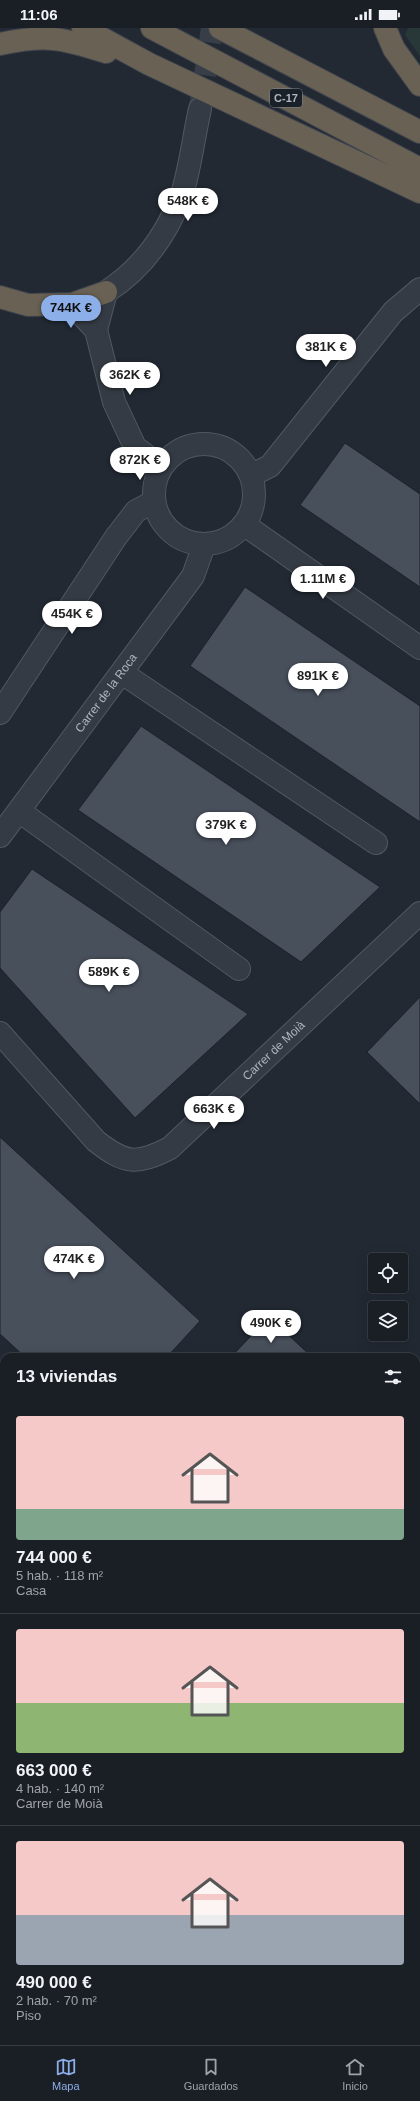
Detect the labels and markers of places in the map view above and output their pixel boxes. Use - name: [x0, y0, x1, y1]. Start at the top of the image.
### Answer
- pin: 548K €: [155, 188, 221, 222]
- pin: 744K €: [38, 295, 104, 329]
- pin: 381K €: [293, 334, 359, 368]
- pin: 362K €: [97, 362, 163, 396]
- pin: 872K €: [107, 447, 173, 481]
- pin: 1.11M €: [286, 566, 360, 600]
- pin: 454K €: [39, 601, 105, 635]
- pin: 891K €: [285, 663, 351, 697]
- pin: 379K €: [193, 812, 259, 846]
- pin: 589K €: [76, 959, 142, 993]
- pin: 663K €: [181, 1096, 247, 1130]
- pin: 474K €: [41, 1246, 107, 1280]
- pin: 490K €: [238, 1310, 304, 1344]

